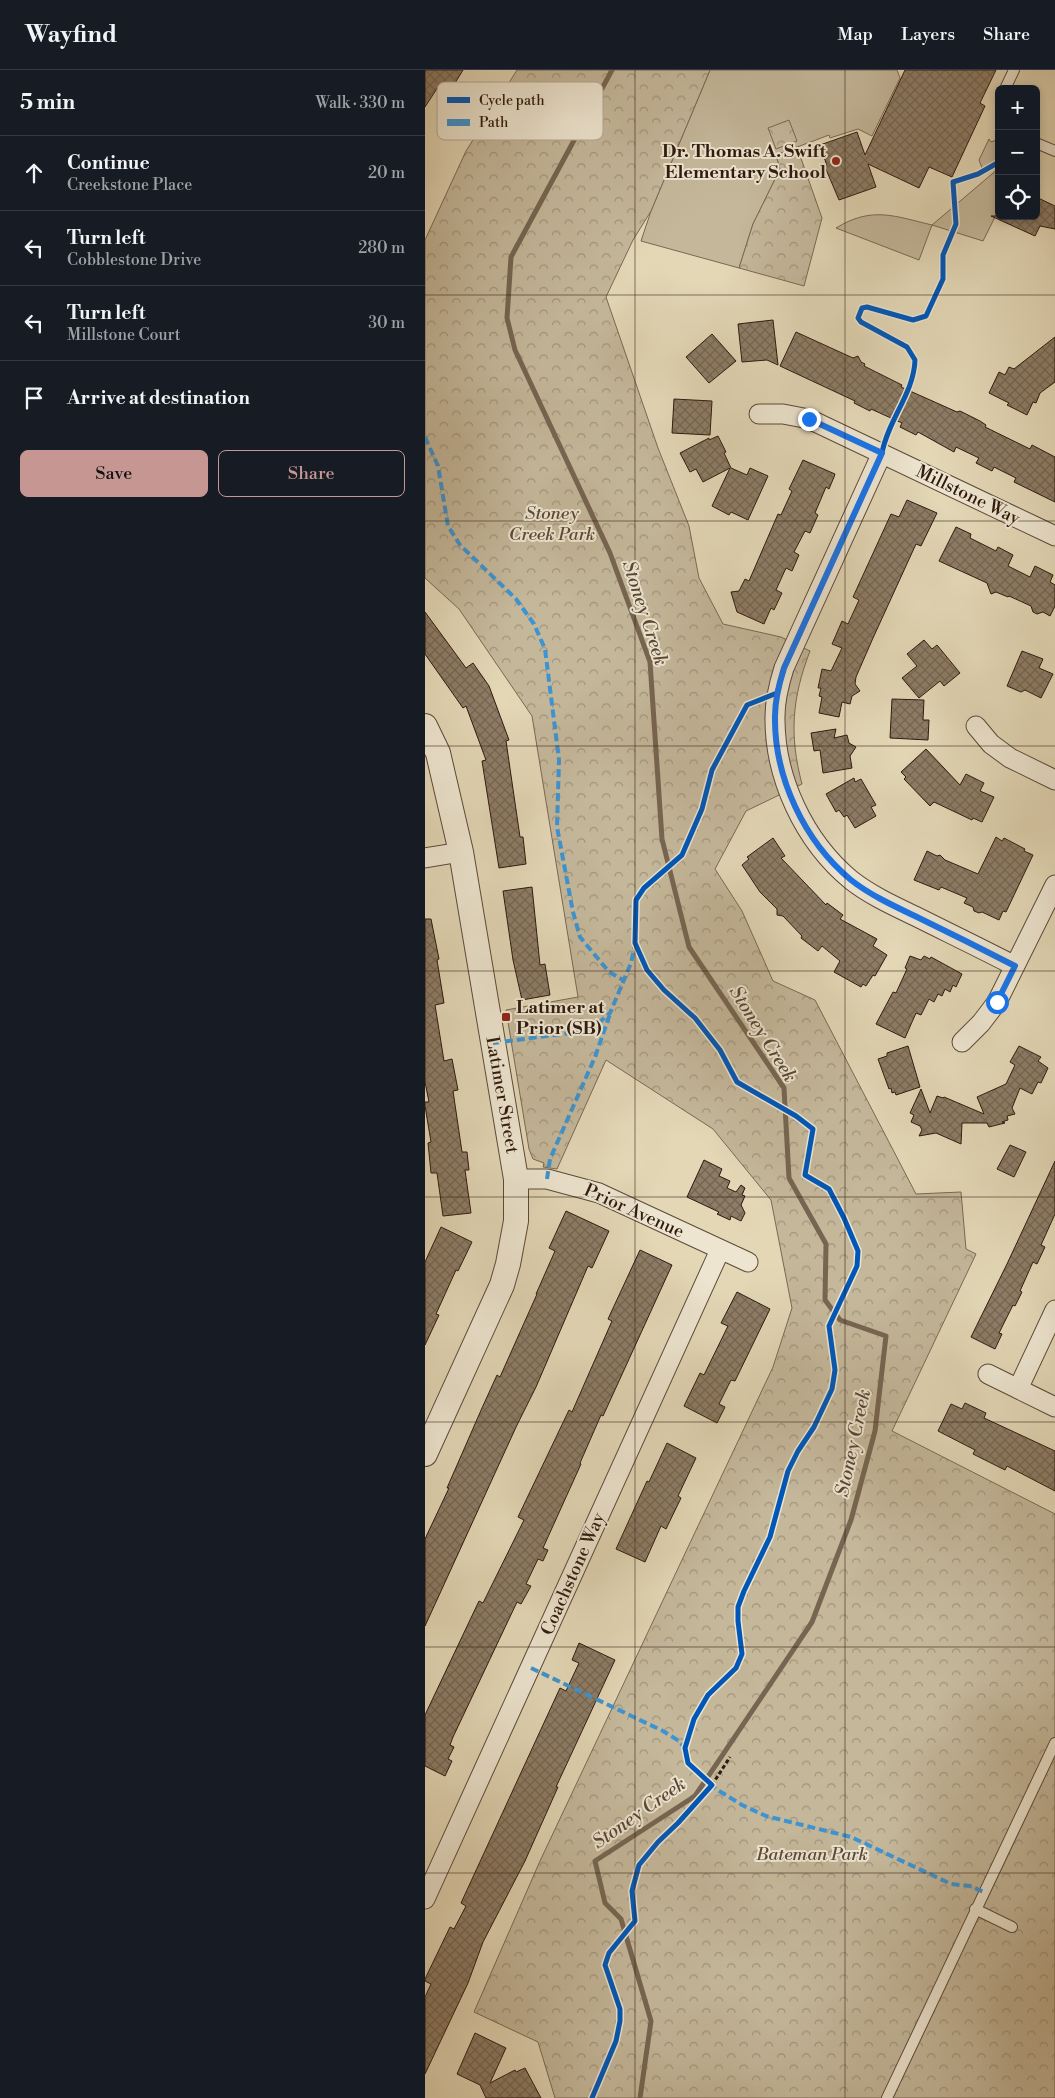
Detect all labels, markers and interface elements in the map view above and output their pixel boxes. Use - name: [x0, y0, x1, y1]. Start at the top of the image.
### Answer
- text: Wayfind: [25, 20, 117, 50]
- text: Map: [838, 23, 873, 46]
- text: Layers: [901, 23, 955, 46]
- text: Share: [983, 23, 1030, 46]
- legend: [437, 82, 603, 140]
- map controls: [995, 85, 1040, 220]
- button: +: [995, 85, 1040, 130]
- text: 5 min: [20, 90, 75, 116]
- text: Cycle path: [479, 92, 545, 110]
- text: Walk · 330 m: [315, 93, 405, 113]
- text: Path: [479, 114, 509, 132]
- button: −: [995, 130, 1040, 175]
- place label: Dr. Thomas A. Swift Elementary School: [662, 140, 827, 184]
- text: Continue: [67, 151, 150, 175]
- marker: Dr. Thomas A. Swift Elementary School: [830, 155, 842, 167]
- icon: ahead: [20, 159, 48, 187]
- text: 20 m: [368, 163, 405, 183]
- text: Creekstone Place: [67, 175, 192, 195]
- button: locate: [995, 175, 1040, 220]
- text: Turn left: [67, 226, 146, 250]
- icon: left: [20, 234, 48, 262]
- text: 280 m: [358, 238, 405, 258]
- text: Cobblestone Drive: [67, 250, 201, 270]
- text: Turn left: [67, 301, 146, 325]
- icon: left: [20, 309, 48, 337]
- text: 30 m: [368, 313, 405, 333]
- text: Millstone Court: [67, 325, 181, 345]
- icon: arrive: [20, 384, 48, 412]
- text: Arrive at destination: [67, 386, 250, 410]
- route end: [798, 408, 821, 431]
- button: Save: [20, 450, 208, 497]
- button: Share: [218, 450, 405, 497]
- street label: Millstone Way: [912, 460, 1024, 530]
- park label: Stoney Creek Park: [509, 502, 595, 546]
- water label: Stoney Creek: [617, 557, 673, 669]
- water label: Stoney Creek: [724, 981, 802, 1087]
- route start: [986, 991, 1009, 1014]
- place label: Latimer at Prior (SB): [516, 996, 605, 1040]
- marker: Latimer at Prior (SB): [500, 1011, 512, 1023]
- street label: Latimer Street: [480, 1035, 524, 1156]
- street label: Prior Avenue: [580, 1179, 688, 1243]
- water label: Stoney Creek: [830, 1387, 876, 1499]
- street label: Coachstone Way: [536, 1509, 610, 1639]
- water label: Stoney Creek: [587, 1772, 691, 1854]
- park label: Bateman Park: [755, 1843, 868, 1866]

